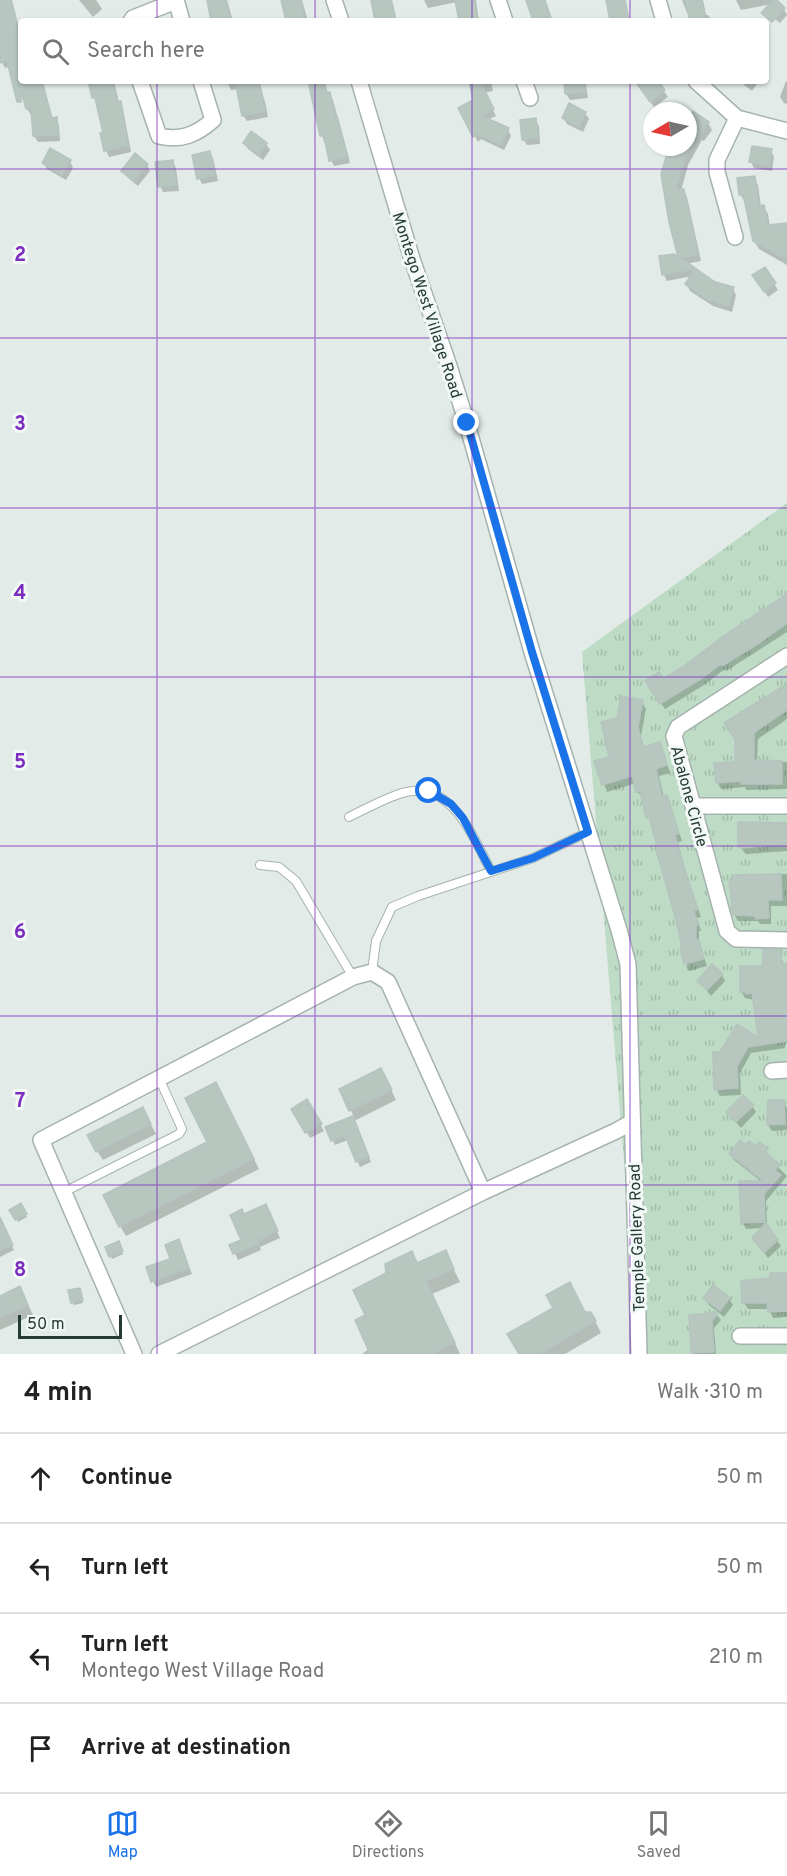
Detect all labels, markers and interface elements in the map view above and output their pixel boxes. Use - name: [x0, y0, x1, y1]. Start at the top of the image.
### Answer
- search box: [18, 18, 769, 84]
- icon: search: [39, 35, 72, 68]
- text: Search here: [87, 38, 205, 65]
- north arrow: [643, 102, 697, 156]
- street label: Montego West Village Road: [387, 210, 466, 401]
- text: 2: [14, 243, 26, 269]
- route end: [453, 409, 479, 435]
- text: 3: [14, 412, 26, 438]
- text: 4: [14, 581, 26, 607]
- street label: Abalone Circle: [665, 744, 711, 849]
- text: 5: [14, 750, 26, 776]
- route start: [415, 777, 441, 803]
- text: 6: [14, 920, 26, 946]
- text: 7: [15, 1089, 25, 1115]
- street label: Temple Gallery Road: [625, 1164, 651, 1312]
- text: 8: [14, 1258, 26, 1284]
- scale bar: [18, 1312, 122, 1340]
- text: 50 m: [27, 1315, 65, 1335]
- text: 4 min: [24, 1377, 93, 1410]
- text: Walk · 310 m: [657, 1380, 763, 1406]
- icon: ahead: [24, 1462, 57, 1495]
- text: Continue: [81, 1465, 172, 1492]
- text: 50 m: [716, 1465, 763, 1491]
- icon: left: [24, 1552, 57, 1585]
- text: Turn left: [81, 1555, 169, 1582]
- text: 50 m: [716, 1555, 763, 1581]
- text: Turn left: [81, 1632, 169, 1659]
- icon: left: [24, 1642, 57, 1675]
- text: 210 m: [709, 1645, 763, 1671]
- text: Montego West Village Road: [81, 1659, 324, 1685]
- icon: arrive: [24, 1732, 57, 1765]
- text: Arrive at destination: [81, 1735, 291, 1762]
- tab: Map: [106, 1807, 139, 1863]
- tab: Directions: [352, 1807, 424, 1863]
- tab: Saved: [637, 1807, 681, 1863]

